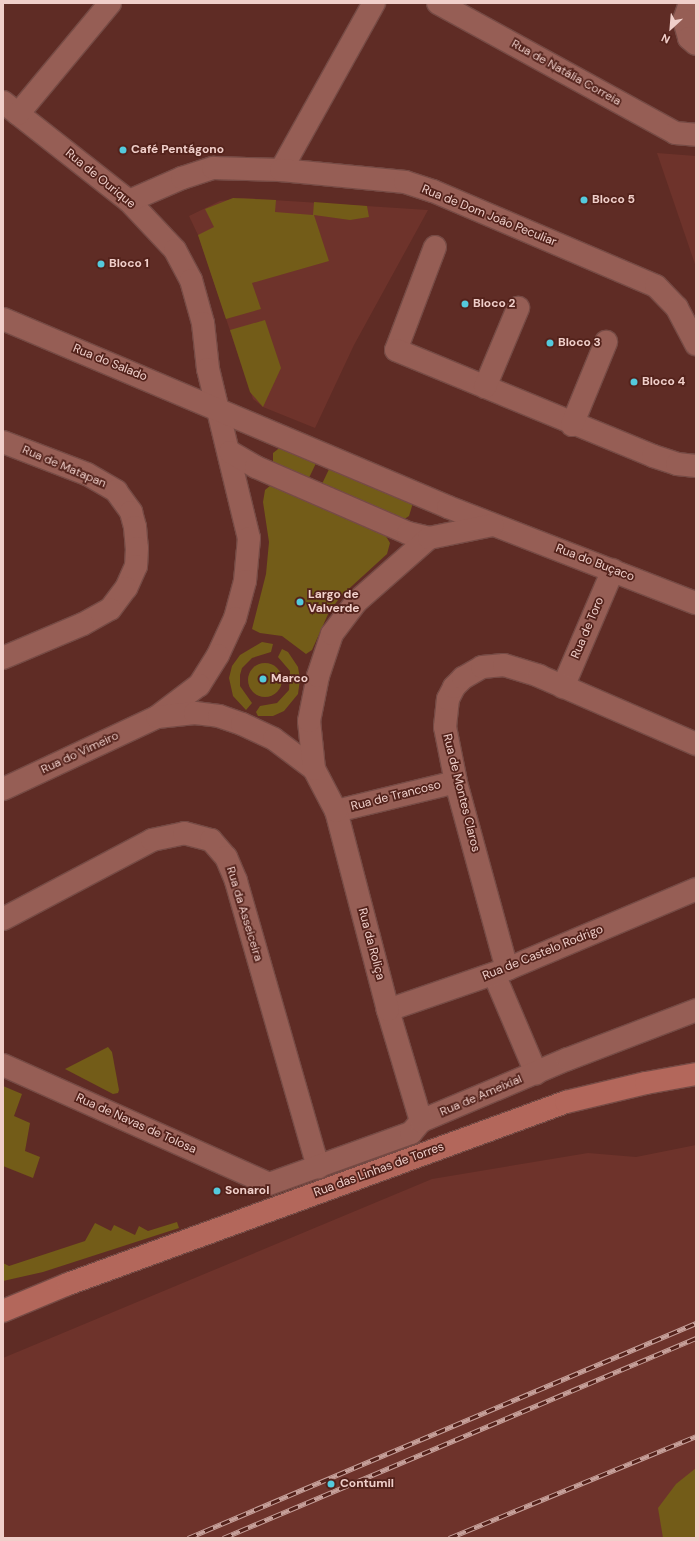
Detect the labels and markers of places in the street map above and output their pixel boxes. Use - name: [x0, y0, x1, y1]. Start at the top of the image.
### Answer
- place label: Café Pentágono: [131, 143, 224, 157]
- marker: Café Pentágono: [118, 145, 128, 155]
- place label: Bloco 5: [592, 193, 635, 207]
- marker: Bloco 5: [579, 195, 589, 205]
- place label: Bloco 1: [109, 257, 149, 271]
- marker: Bloco 1: [96, 259, 106, 269]
- place label: Bloco 2: [473, 297, 516, 311]
- marker: Bloco 2: [460, 299, 470, 309]
- place label: Bloco 3: [558, 336, 601, 350]
- marker: Bloco 3: [545, 338, 555, 348]
- place label: Bloco 4: [642, 375, 685, 389]
- marker: Bloco 4: [629, 377, 639, 387]
- place label: Largo de Valverde: [308, 588, 360, 616]
- marker: Largo de Valverde: [295, 597, 305, 607]
- place label: Marco: [271, 672, 308, 686]
- marker: Marco: [258, 674, 268, 684]
- place label: Sonarol: [225, 1184, 269, 1198]
- marker: Sonarol: [212, 1186, 222, 1196]
- place label: Contumil: [340, 1477, 394, 1491]
- marker: Contumil: [325, 1478, 337, 1490]

